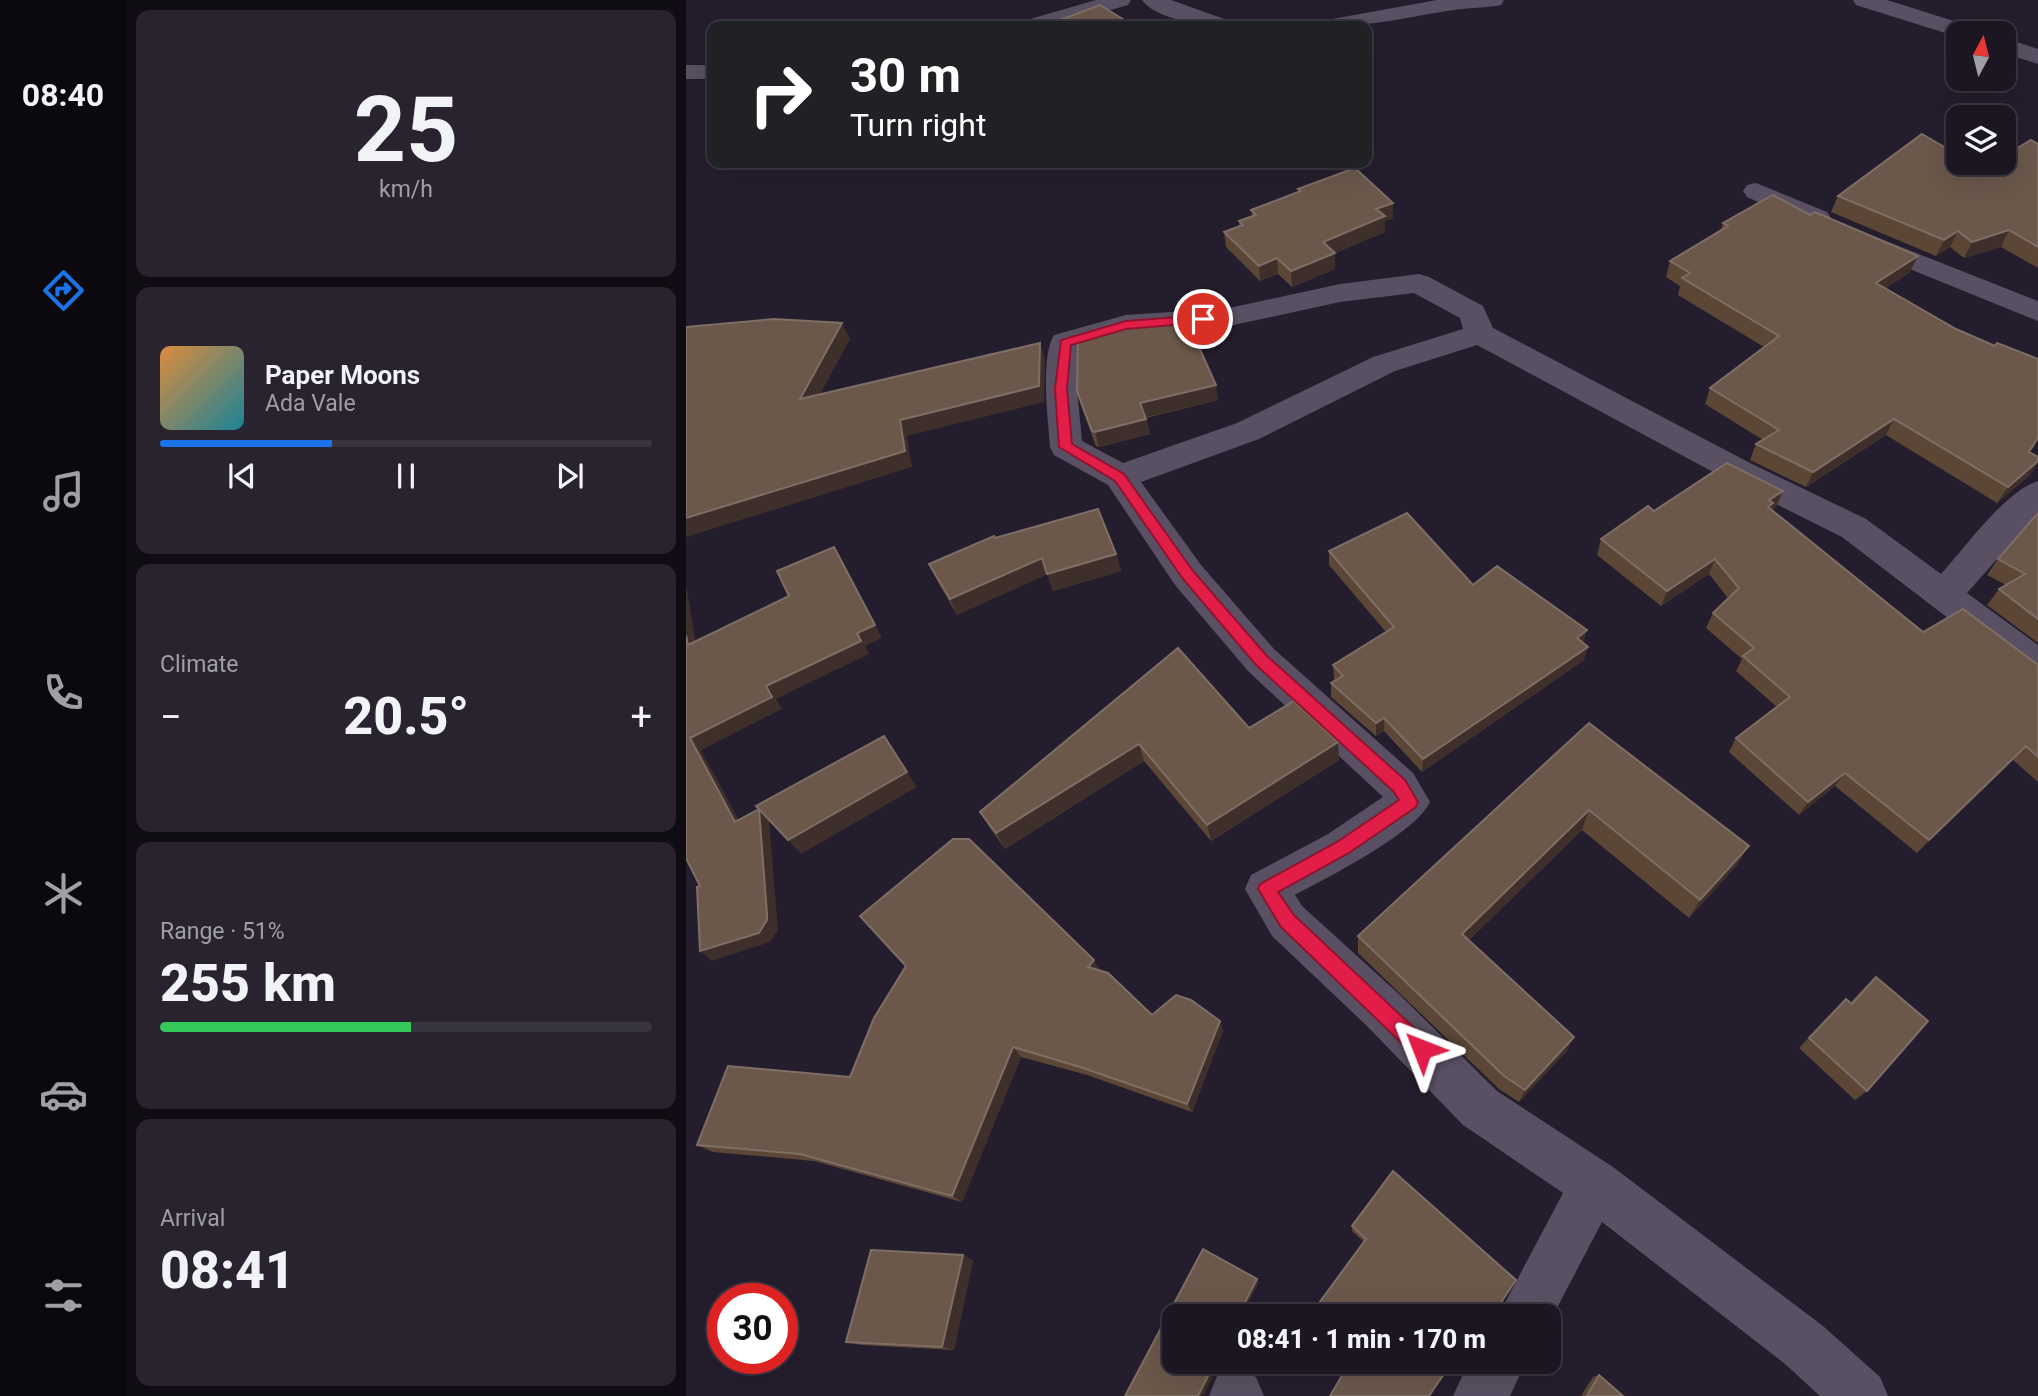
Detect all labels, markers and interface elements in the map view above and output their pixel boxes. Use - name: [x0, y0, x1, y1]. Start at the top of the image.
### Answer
- north arrow: [1946, 21, 2016, 91]
- map controls: [1946, 21, 2016, 175]
- text: 30 m: [850, 47, 961, 104]
- icon: right: [735, 49, 826, 140]
- text: 08:40: [22, 76, 104, 114]
- text: 25: [354, 77, 458, 183]
- button: layers: [1946, 105, 2016, 175]
- text: Turn right: [850, 106, 986, 144]
- text: km/h: [379, 176, 433, 203]
- icon: directions: [39, 266, 88, 315]
- pin: [1173, 289, 1233, 349]
- icon: arrive: [1184, 300, 1222, 338]
- text: Paper Moons: [265, 360, 420, 390]
- text: Ada Vale: [265, 390, 356, 417]
- icon: previous: [223, 457, 261, 495]
- icon: pause: [387, 457, 425, 495]
- icon: next: [551, 457, 589, 495]
- icon: music: [39, 467, 88, 516]
- text: Climate: [160, 651, 239, 678]
- icon: phone: [39, 668, 88, 717]
- text: 20.5°: [343, 686, 469, 747]
- text: −: [160, 695, 182, 739]
- text: +: [630, 695, 652, 739]
- icon: climate: [39, 869, 88, 918]
- text: Range · 51%: [160, 918, 285, 945]
- text: 255 km: [160, 953, 336, 1014]
- position arrow: [1385, 1012, 1459, 1086]
- icon: car: [39, 1070, 88, 1119]
- text: Arrival: [160, 1205, 225, 1232]
- text: 08:41: [160, 1240, 295, 1301]
- icon: filters: [39, 1271, 88, 1320]
- speed limit sign: 30: [707, 1283, 798, 1374]
- text: 08:41 · 1 min · 170 m: [1237, 1324, 1486, 1354]

